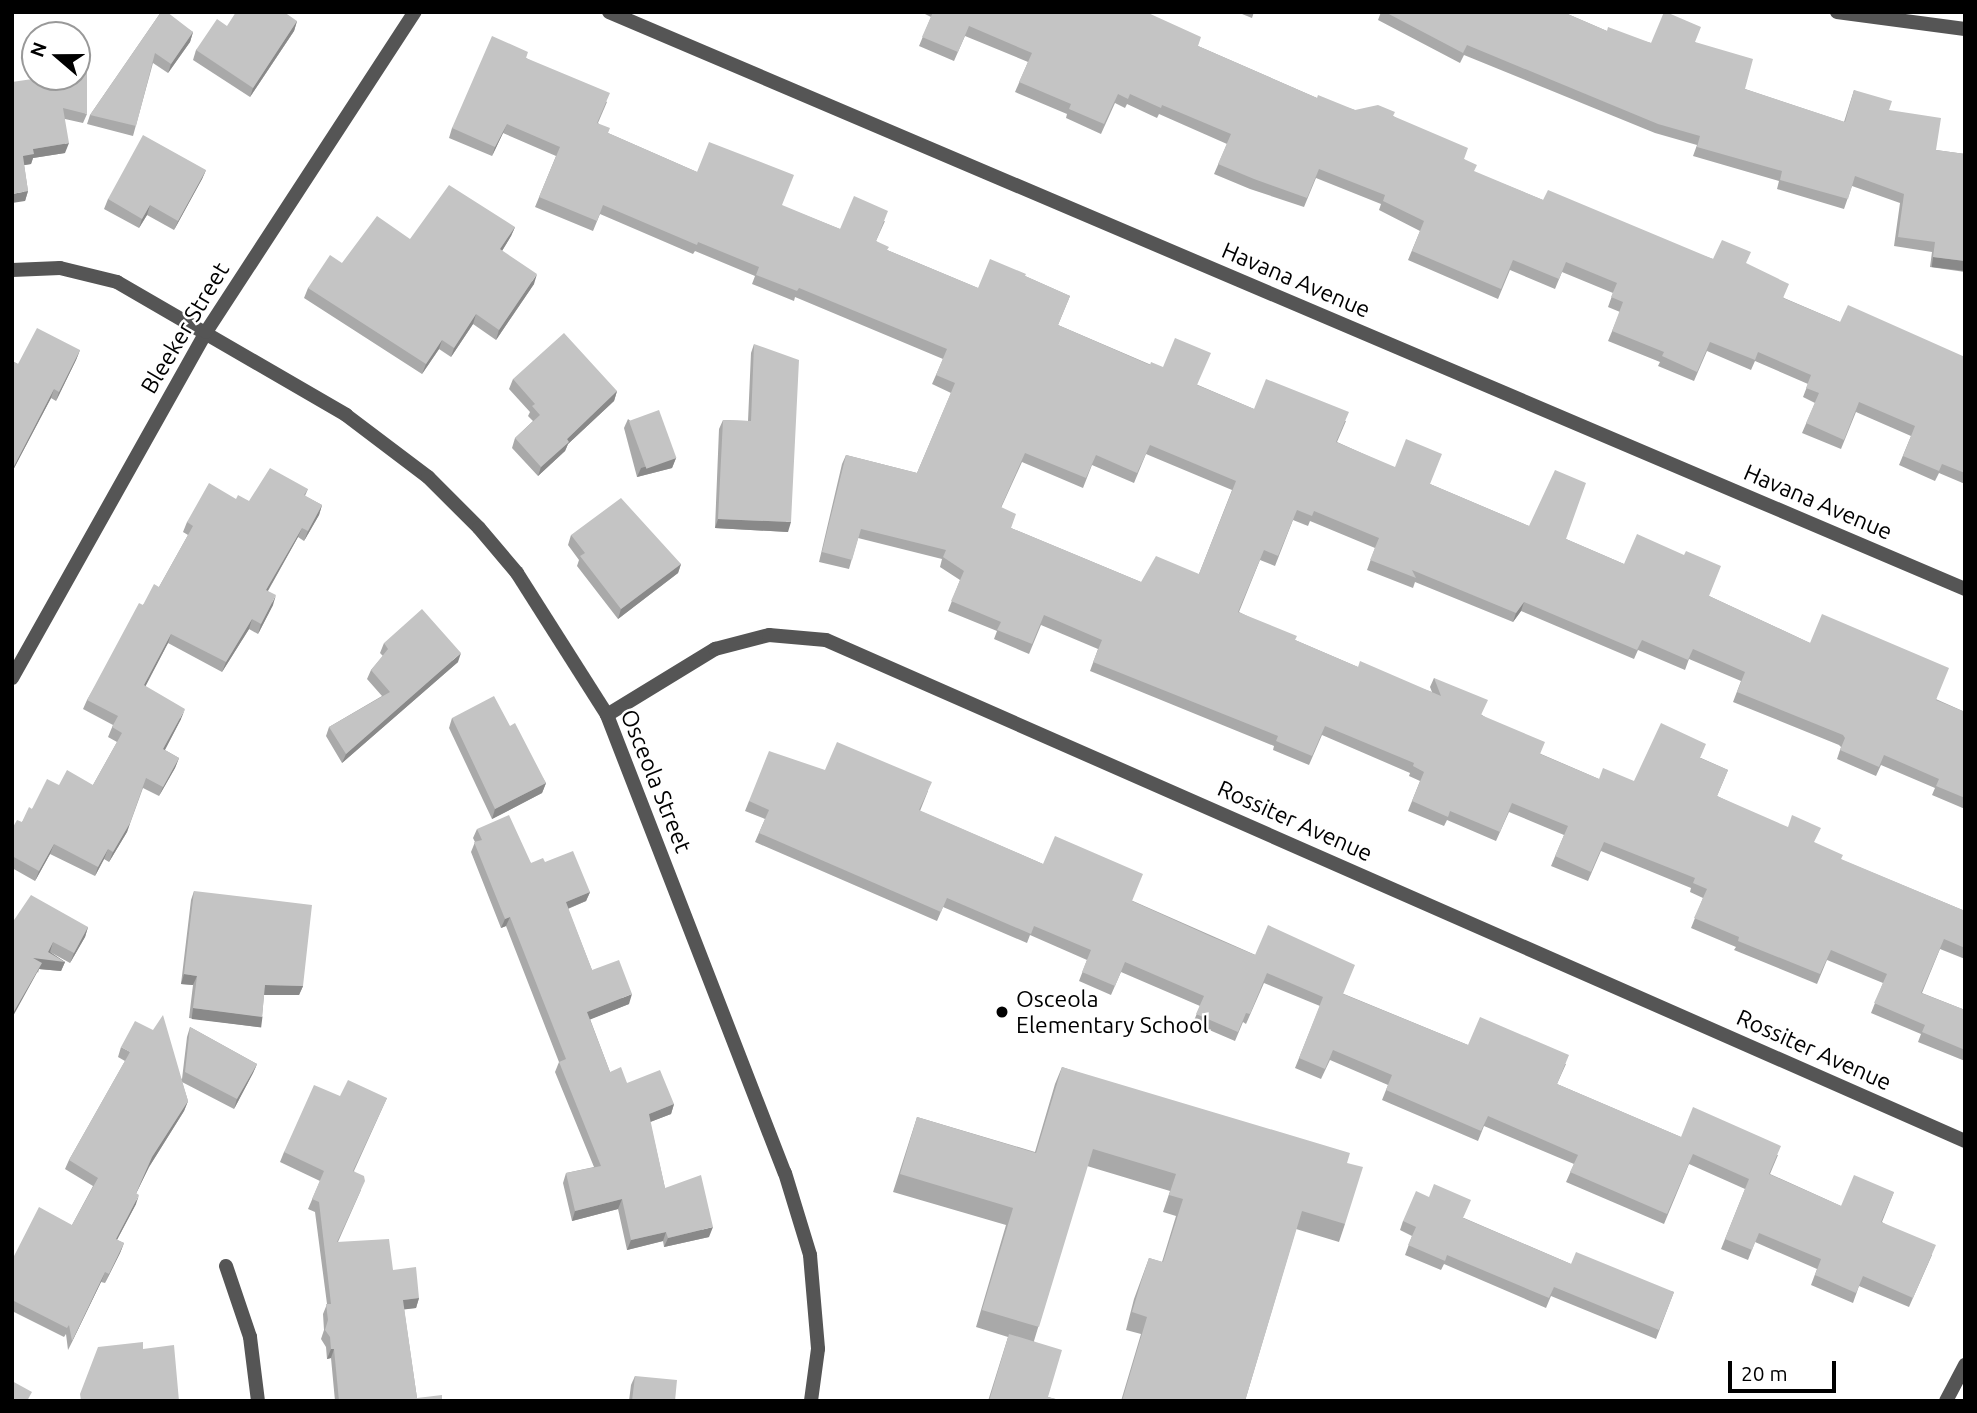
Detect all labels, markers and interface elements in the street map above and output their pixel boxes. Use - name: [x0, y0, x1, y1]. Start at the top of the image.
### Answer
- north arrow: [21, 21, 91, 91]
- text: N: [25, 39, 51, 60]
- street label: Havana Avenue: [1218, 236, 1374, 324]
- street label: Bleeker Street: [135, 257, 235, 399]
- street label: Havana Avenue: [1740, 458, 1896, 546]
- street label: Osceola Street: [615, 705, 697, 857]
- street label: Rossiter Avenue: [1213, 775, 1377, 867]
- place label: Osceola Elementary School: [1016, 985, 1209, 1039]
- marker: Osceola Elementary School: [994, 1004, 1010, 1020]
- street label: Rossiter Avenue: [1732, 1004, 1896, 1096]
- scale bar: [1732, 1346, 1840, 1390]
- text: 20 m: [1741, 1361, 1788, 1385]

